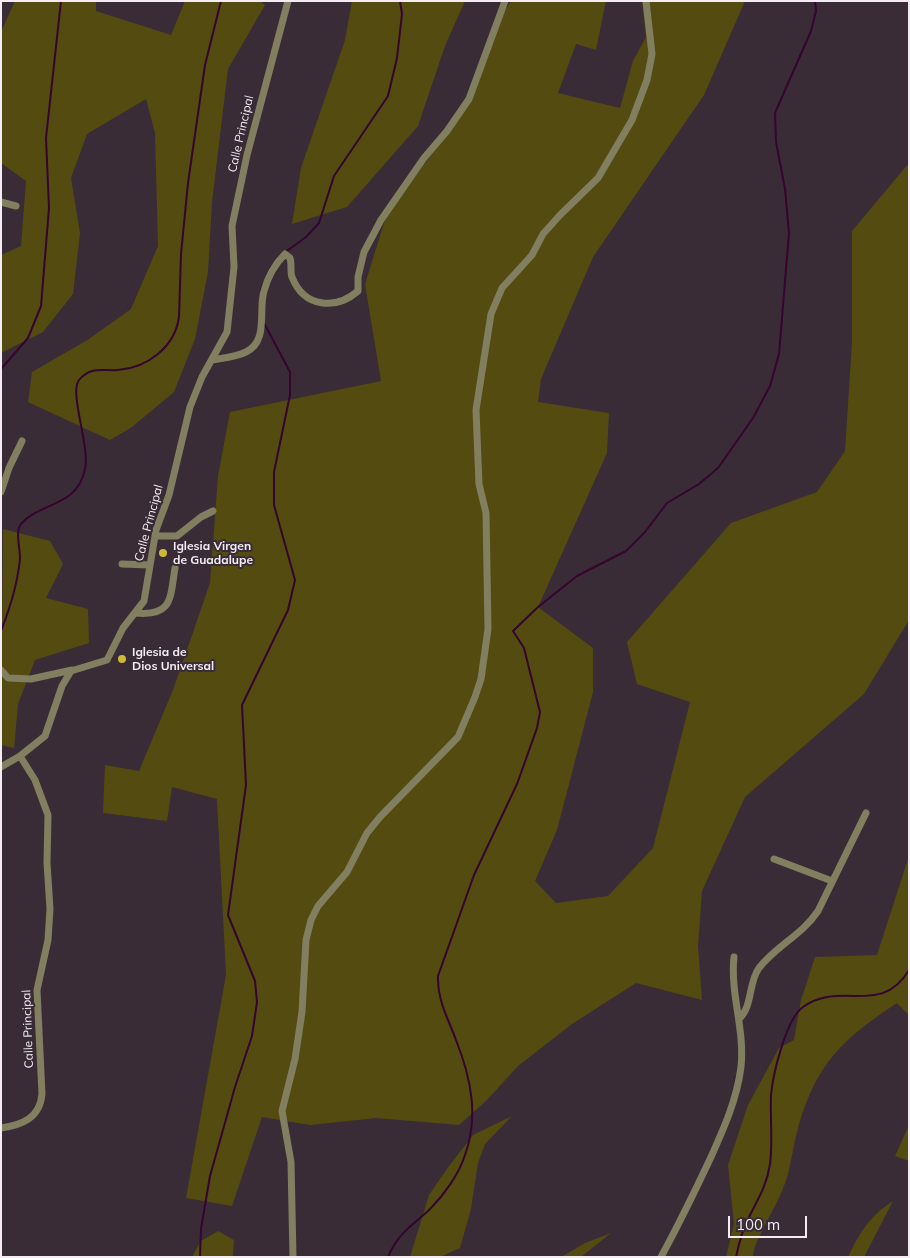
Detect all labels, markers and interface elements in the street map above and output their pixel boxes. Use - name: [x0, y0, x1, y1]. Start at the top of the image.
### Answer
- street label: Calle Principal: [225, 94, 257, 174]
- street label: Calle Principal: [132, 483, 166, 563]
- place label: Iglesia Virgen de Guadalupe: [173, 539, 253, 567]
- marker: Iglesia Virgen de Guadalupe: [157, 547, 169, 559]
- place label: Iglesia de Dios Universal: [132, 645, 214, 673]
- marker: Iglesia de Dios Universal: [116, 653, 128, 665]
- street label: Calle Principal: [19, 989, 37, 1069]
- scale bar: [730, 1206, 809, 1238]
- text: 100 m: [736, 1215, 780, 1234]

